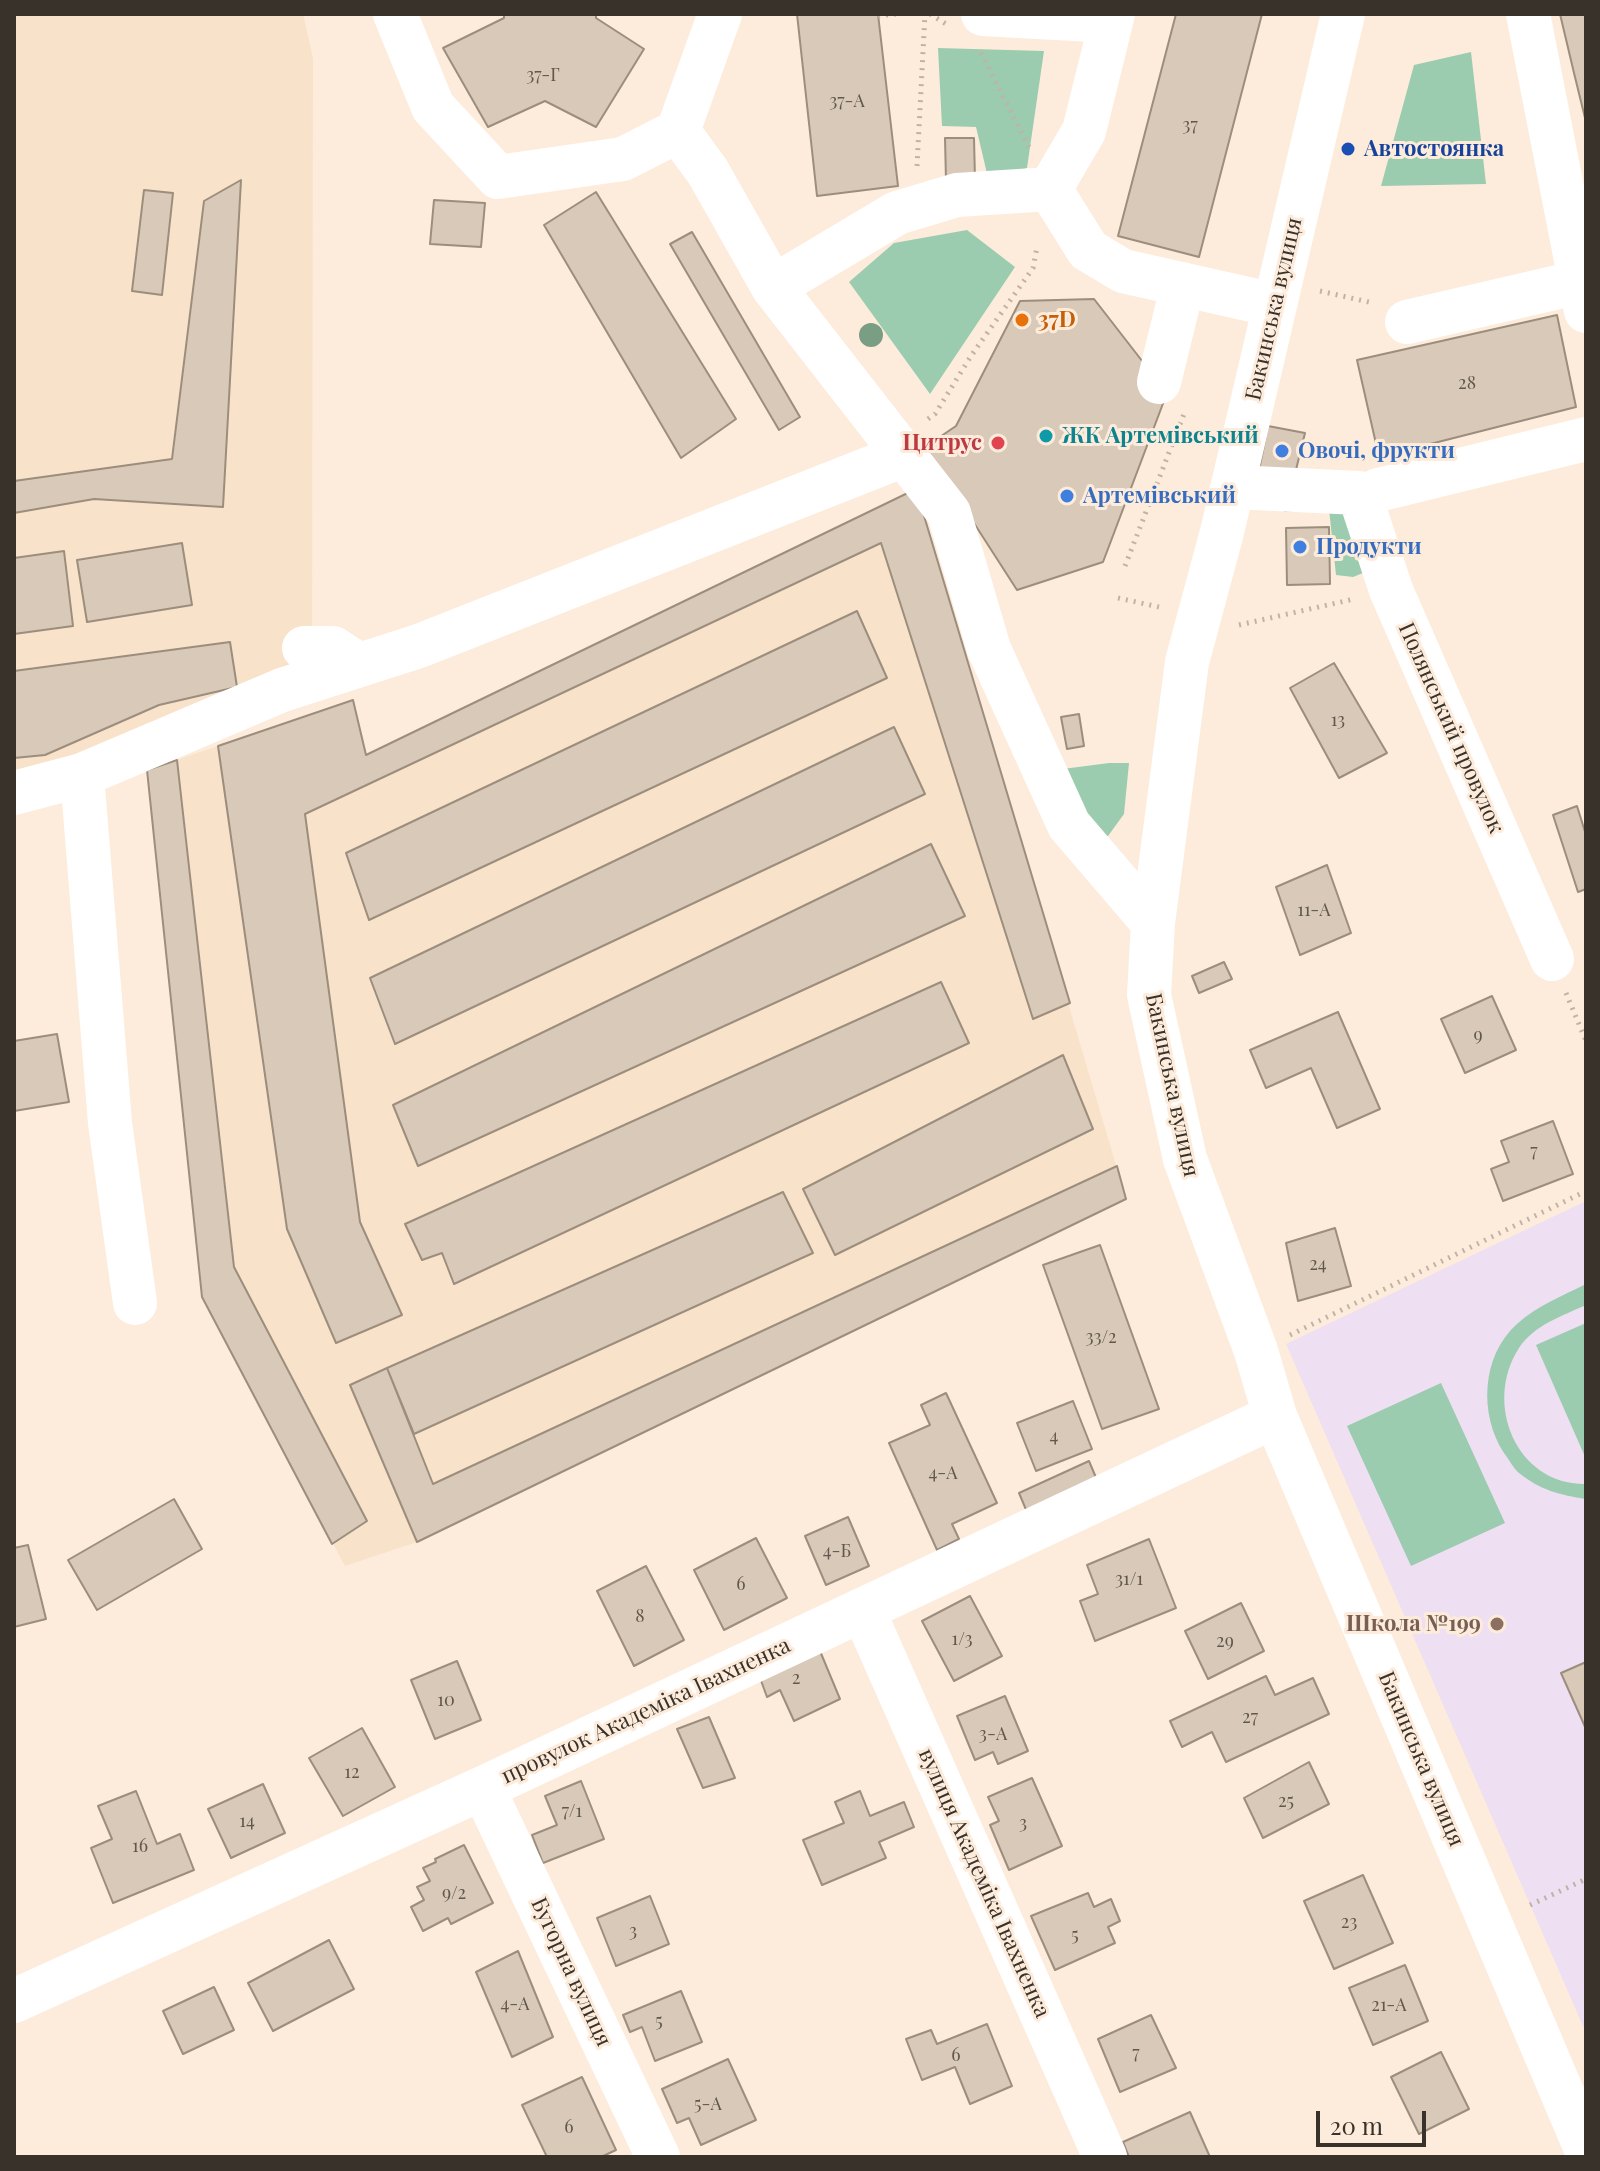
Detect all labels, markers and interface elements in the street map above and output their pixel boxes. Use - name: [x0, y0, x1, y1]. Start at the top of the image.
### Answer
- house number: 37-Г: [526, 64, 560, 86]
- house number: 37-А: [829, 90, 865, 112]
- house number: 37: [1182, 114, 1198, 136]
- place label: Автостоянка: [1364, 136, 1504, 162]
- marker: Автостоянка: [1339, 140, 1357, 158]
- street label: Бакинська вулиця: [1240, 215, 1308, 403]
- place label: 37D: [1038, 307, 1076, 333]
- marker: 37D: [1013, 311, 1031, 329]
- house number: 28: [1458, 372, 1476, 394]
- place label: ЖК Артемівський: [1062, 423, 1259, 449]
- marker: ЖК Артемівський: [1037, 427, 1055, 445]
- place label: Цитрус: [902, 430, 982, 456]
- marker: Цитрус: [989, 434, 1007, 452]
- place label: Овочі, фрукти: [1298, 438, 1455, 464]
- marker: Овочі, фрукти: [1273, 442, 1291, 460]
- place label: Артемівський: [1083, 483, 1236, 509]
- marker: Артемівський: [1058, 487, 1076, 505]
- place label: Продукти: [1316, 534, 1422, 560]
- marker: Продукти: [1291, 538, 1309, 556]
- street label: Полянський провулок: [1393, 618, 1509, 838]
- house number: 13: [1331, 709, 1345, 731]
- house number: 11-А: [1297, 899, 1331, 921]
- street label: Бакинська вулиця: [1140, 991, 1204, 1179]
- house number: 9: [1473, 1024, 1483, 1046]
- house number: 7: [1530, 1140, 1538, 1162]
- house number: 24: [1309, 1253, 1327, 1275]
- house number: 33/2: [1085, 1326, 1117, 1348]
- house number: 4: [1050, 1425, 1058, 1447]
- house number: 4-А: [928, 1462, 958, 1484]
- house number: 4-Б: [823, 1540, 851, 1562]
- house number: 31/1: [1115, 1568, 1143, 1590]
- house number: 6: [736, 1573, 746, 1595]
- house number: 8: [635, 1605, 645, 1627]
- place label: Школа №199: [1346, 1611, 1481, 1637]
- marker: Школа №199: [1488, 1615, 1506, 1633]
- house number: 1/3: [951, 1628, 973, 1650]
- house number: 29: [1216, 1630, 1234, 1652]
- street label: провулок Академіка Івахненка: [497, 1632, 795, 1790]
- house number: 2: [792, 1667, 800, 1689]
- street label: Бакинська вулиця: [1372, 1668, 1470, 1850]
- house number: 10: [437, 1689, 455, 1711]
- house number: 27: [1242, 1706, 1258, 1728]
- house number: 3-А: [979, 1723, 1007, 1745]
- street label: вулиця Академіка Івахненка: [913, 1744, 1055, 2022]
- house number: 12: [344, 1761, 360, 1783]
- house number: 25: [1278, 1790, 1294, 1812]
- house number: 7/1: [562, 1800, 582, 1822]
- house number: 14: [239, 1810, 255, 1832]
- house number: 3: [1019, 1812, 1027, 1834]
- house number: 16: [132, 1835, 148, 1857]
- house number: 9/2: [442, 1882, 466, 1904]
- street label: Бугорна вулиця: [525, 1893, 617, 2051]
- house number: 23: [1341, 1911, 1357, 1933]
- house number: 3: [629, 1920, 637, 1942]
- house number: 5: [1071, 1924, 1079, 1946]
- house number: 4-А: [500, 1993, 530, 2015]
- house number: 21-А: [1371, 1994, 1407, 2016]
- house number: 5: [655, 2010, 663, 2032]
- house number: 7: [1132, 2042, 1140, 2064]
- house number: 6: [951, 2044, 961, 2066]
- house number: 5-А: [694, 2093, 722, 2115]
- scale bar: [1320, 2095, 1430, 2145]
- text: 20 m: [1330, 2109, 1383, 2141]
- house number: 6: [564, 2116, 574, 2138]

